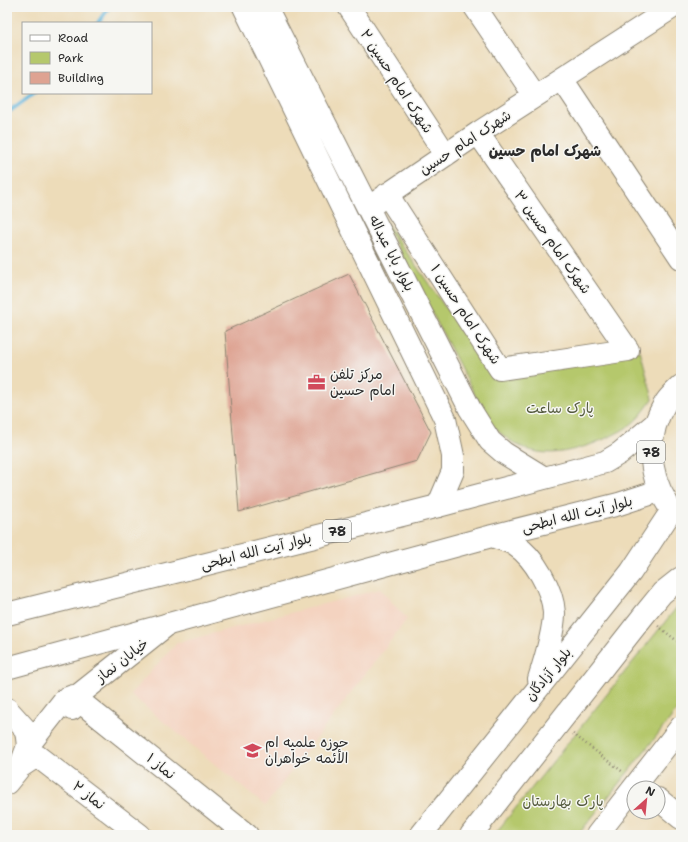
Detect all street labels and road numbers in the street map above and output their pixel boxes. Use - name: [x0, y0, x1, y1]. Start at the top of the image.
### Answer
- street label: شهرک امام حسین ۲: [355, 26, 437, 137]
- street label: شهرک امام حسین: [416, 106, 515, 180]
- street label: شهرک امام حسین ۳: [509, 187, 595, 298]
- street label: بلوار بابا عبداله: [365, 212, 419, 294]
- street label: شهرک امام حسین ۱: [425, 261, 505, 369]
- road number: 78: [637, 441, 665, 463]
- street label: بلوار آیت الله ابطحی: [520, 492, 634, 536]
- road number: 78: [323, 520, 351, 542]
- street label: بلوار آیت الله ابطحی: [199, 529, 313, 573]
- street label: خیابان نماز: [91, 634, 152, 687]
- street label: بلوار آزادگان: [521, 643, 575, 705]
- street label: نماز ۱: [143, 749, 179, 783]
- street label: نماز ۲: [69, 777, 109, 813]

